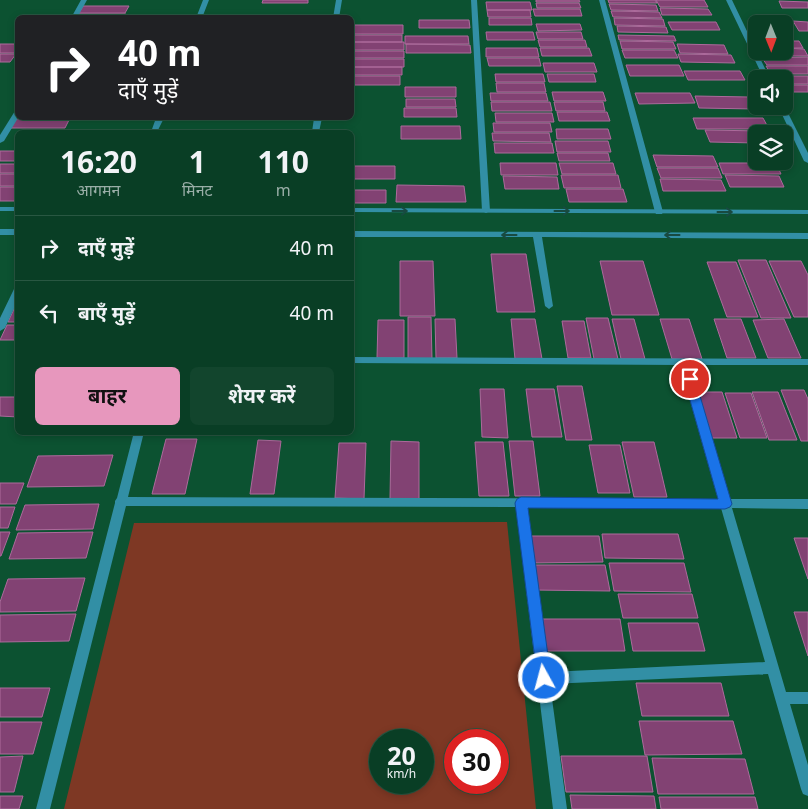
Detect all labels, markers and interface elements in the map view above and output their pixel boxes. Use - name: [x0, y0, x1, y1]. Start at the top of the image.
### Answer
- north arrow: [748, 15, 792, 60]
- map controls: [748, 15, 793, 170]
- text: 40 m: [118, 29, 201, 76]
- icon: right: [35, 35, 100, 100]
- button: sound: [748, 70, 793, 115]
- text: दाएँ मुड़ें: [118, 74, 178, 104]
- button: layers: [748, 125, 793, 170]
- text: 16:20: [60, 141, 137, 182]
- text: 1: [189, 141, 206, 182]
- text: 110: [258, 141, 309, 182]
- text: आगमन: [77, 179, 120, 201]
- text: मिनट: [182, 179, 213, 201]
- text: m: [276, 179, 291, 201]
- one-way arrow: [392, 206, 408, 216]
- one-way arrow: [554, 206, 570, 216]
- one-way arrow: [716, 207, 733, 217]
- one-way arrow: [502, 230, 518, 239]
- one-way arrow: [664, 230, 680, 240]
- icon: right: [35, 234, 63, 262]
- text: दाएँ मुड़ें: [78, 235, 134, 261]
- text: 40 m: [290, 235, 334, 261]
- icon: left: [35, 299, 63, 327]
- text: बाएँ मुड़ें: [78, 300, 135, 326]
- text: 40 m: [290, 300, 334, 326]
- pin: [669, 358, 711, 400]
- icon: arrive: [676, 365, 704, 393]
- button: बाहर: [35, 367, 180, 425]
- button: शेयर करें: [190, 367, 334, 425]
- position arrow: [517, 651, 569, 703]
- speed limit sign: 30: [444, 729, 509, 794]
- text: 20: [387, 738, 416, 772]
- text: km/h: [387, 765, 416, 782]

